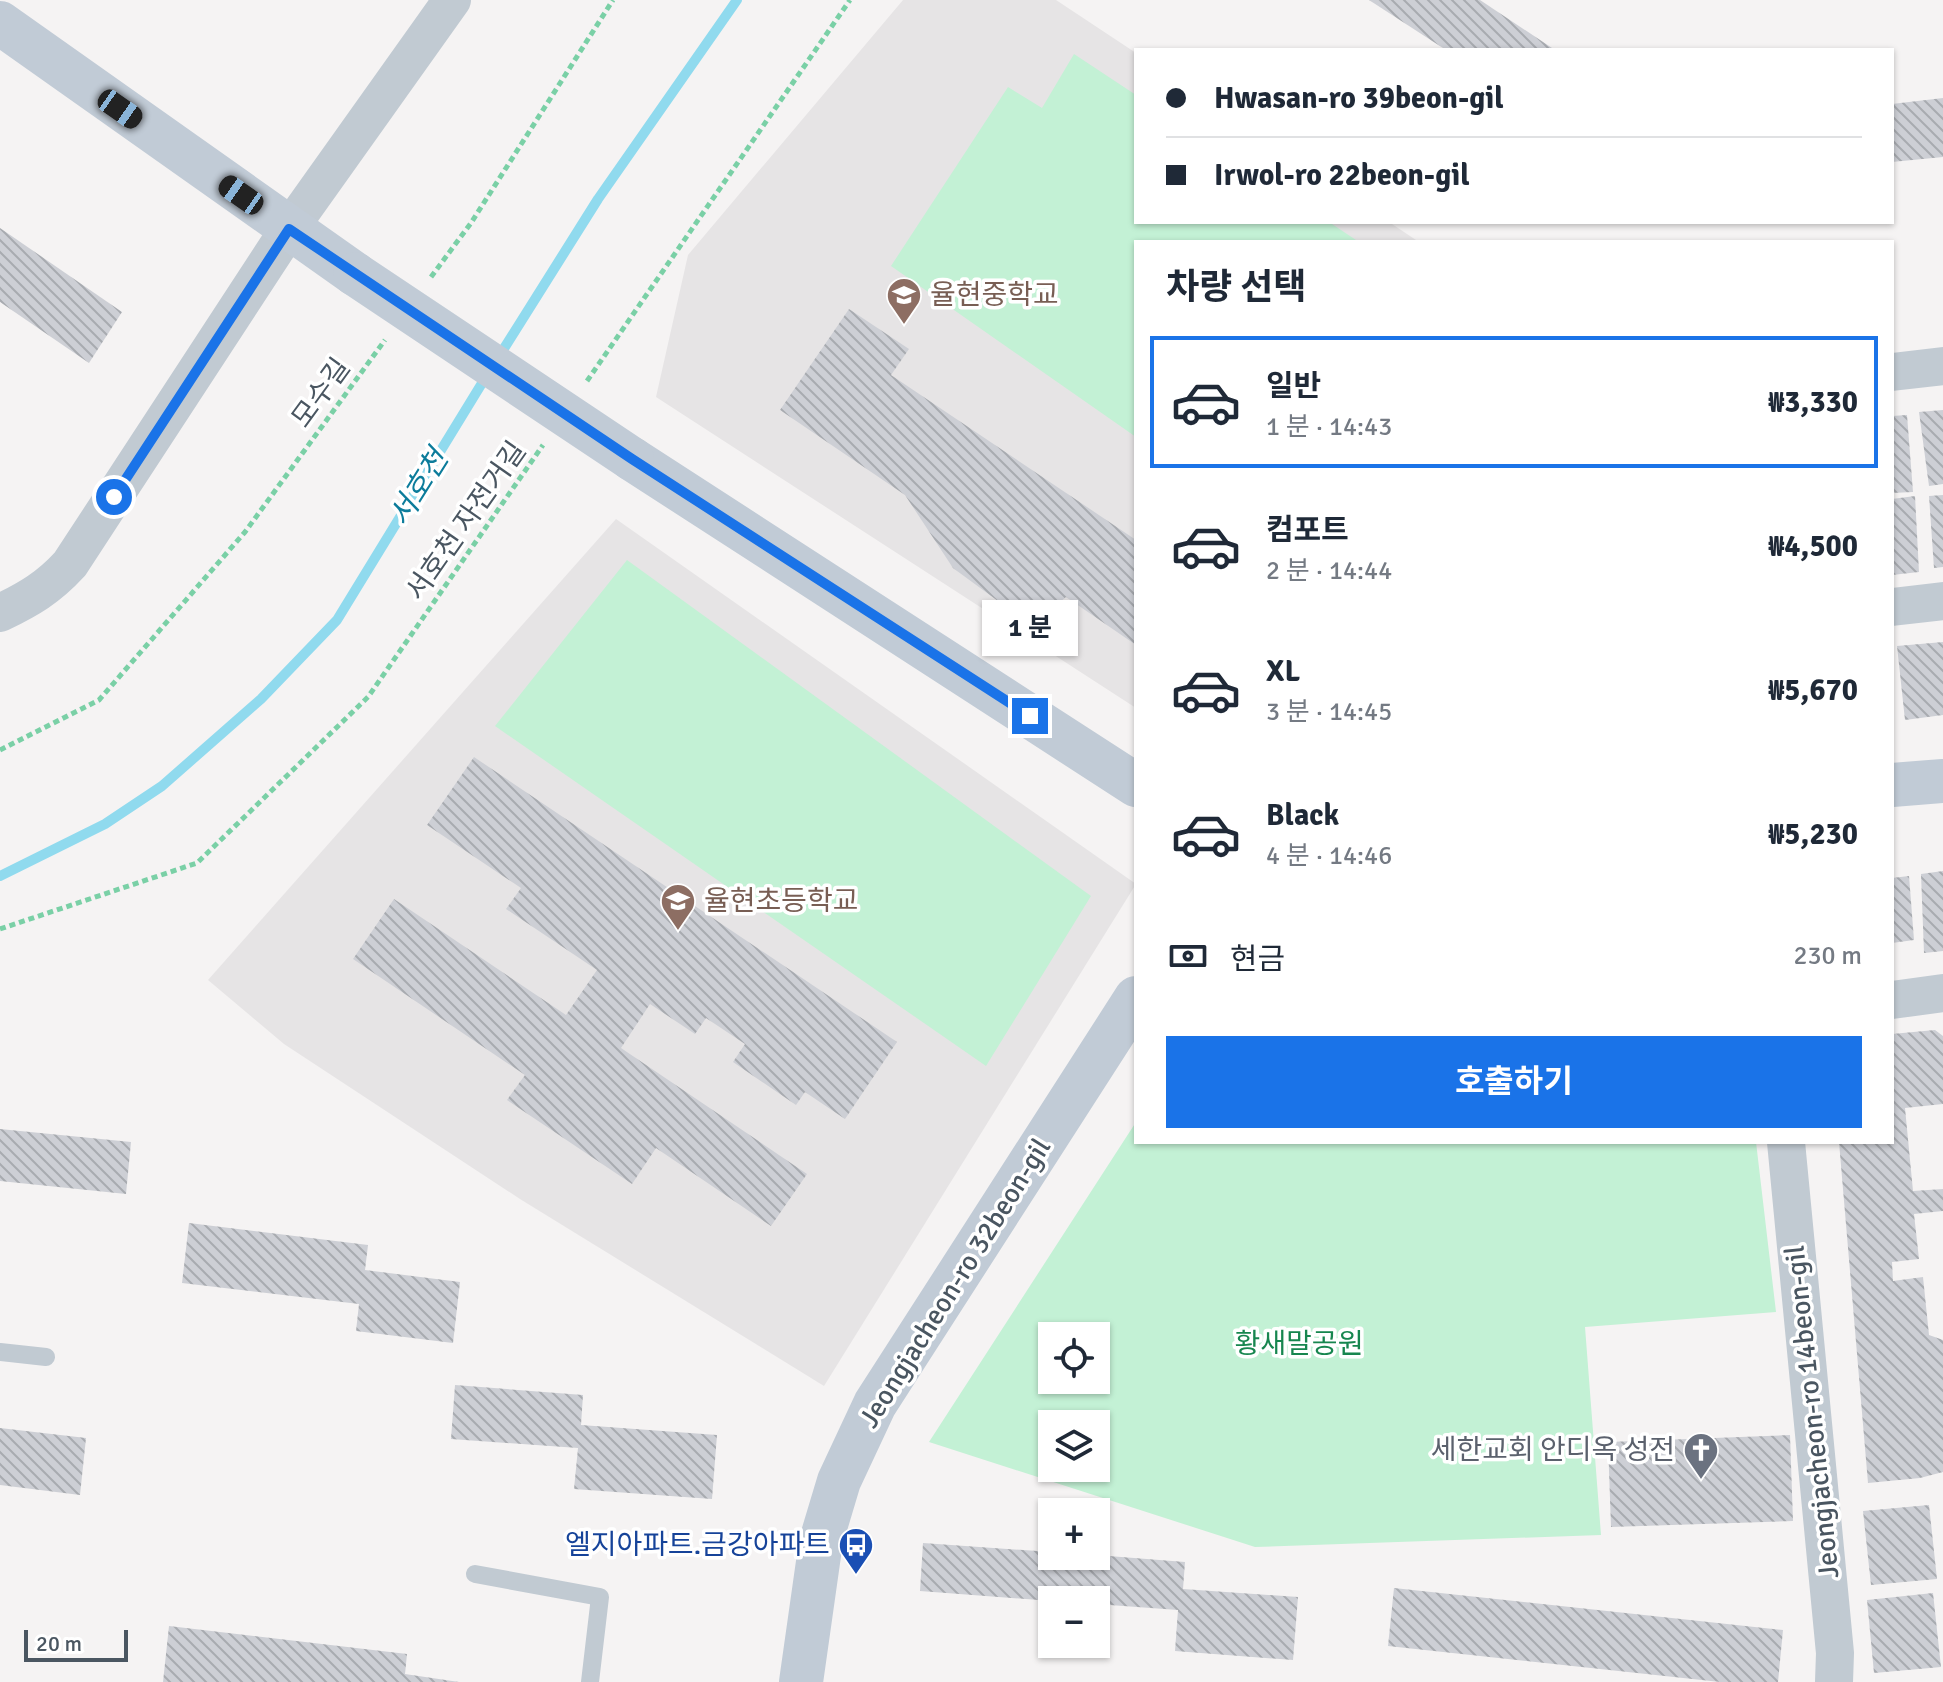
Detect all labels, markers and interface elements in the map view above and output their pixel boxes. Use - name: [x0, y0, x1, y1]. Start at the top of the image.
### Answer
- text: Hwasan-ro 39beon-gil: [1214, 80, 1504, 117]
- car: [93, 85, 147, 133]
- text: Irwol-ro 22beon-gil: [1214, 157, 1470, 194]
- car: [214, 171, 268, 219]
- text: 차량 선택: [1166, 265, 1306, 310]
- school or university icon: 율현중학교: [885, 276, 923, 326]
- place label: 율현중학교: [930, 278, 1059, 312]
- street label: 모수길: [285, 352, 357, 434]
- icon: car: [1170, 366, 1242, 438]
- text: 일반: [1266, 368, 1321, 405]
- text: ₩3,330: [1768, 384, 1858, 421]
- text: 1 분 · 14:43: [1266, 411, 1392, 443]
- street label: 서호천 자전거길: [399, 435, 533, 607]
- water label: 서호천: [381, 440, 458, 533]
- route start: [96, 479, 132, 515]
- icon: car: [1170, 510, 1242, 582]
- text: 컴포트: [1266, 512, 1349, 549]
- text: ₩4,500: [1768, 528, 1858, 565]
- text: 2 분 · 14:44: [1266, 555, 1392, 587]
- callout: 1 분: [982, 600, 1078, 656]
- text: 1 분: [1008, 612, 1052, 644]
- text: XL: [1266, 653, 1300, 690]
- icon: car: [1170, 654, 1242, 726]
- text: ₩5,670: [1768, 672, 1858, 709]
- text: 3 분 · 14:45: [1266, 696, 1392, 728]
- route end: [1012, 698, 1048, 734]
- text: Black: [1266, 797, 1339, 834]
- icon: car: [1170, 798, 1242, 870]
- text: ₩5,230: [1768, 816, 1858, 853]
- text: 4 분 · 14:46: [1266, 840, 1392, 872]
- school or university icon: 율현초등학교: [659, 882, 697, 932]
- place label: 율현초등학교: [704, 884, 859, 918]
- icon: cash: [1166, 934, 1210, 978]
- text: 230 m: [1793, 940, 1862, 972]
- text: 현금: [1230, 941, 1285, 978]
- button: 호출하기: [1166, 1036, 1862, 1128]
- street label: Jeongjacheon-ro 32beon-gil: [852, 1132, 1058, 1434]
- street label: Jeongjacheon-ro 14beon-gil: [1778, 1244, 1846, 1580]
- map controls: [1038, 1322, 1110, 1658]
- button: locate: [1038, 1322, 1110, 1394]
- park label: 황새말공원: [1235, 1327, 1363, 1361]
- button: layers: [1038, 1410, 1110, 1482]
- church icon: 세한교회 안디옥 성전: [1682, 1431, 1720, 1481]
- place label: 세한교회 안디옥 성전: [1431, 1433, 1675, 1467]
- button: +: [1038, 1498, 1110, 1570]
- bus stop icon: 엘지아파트.금강아파트: [837, 1526, 875, 1576]
- place label: 엘지아파트.금강아파트: [565, 1528, 830, 1562]
- button: −: [1038, 1586, 1110, 1658]
- scale bar: [24, 1626, 128, 1662]
- text: 20 m: [36, 1630, 82, 1657]

